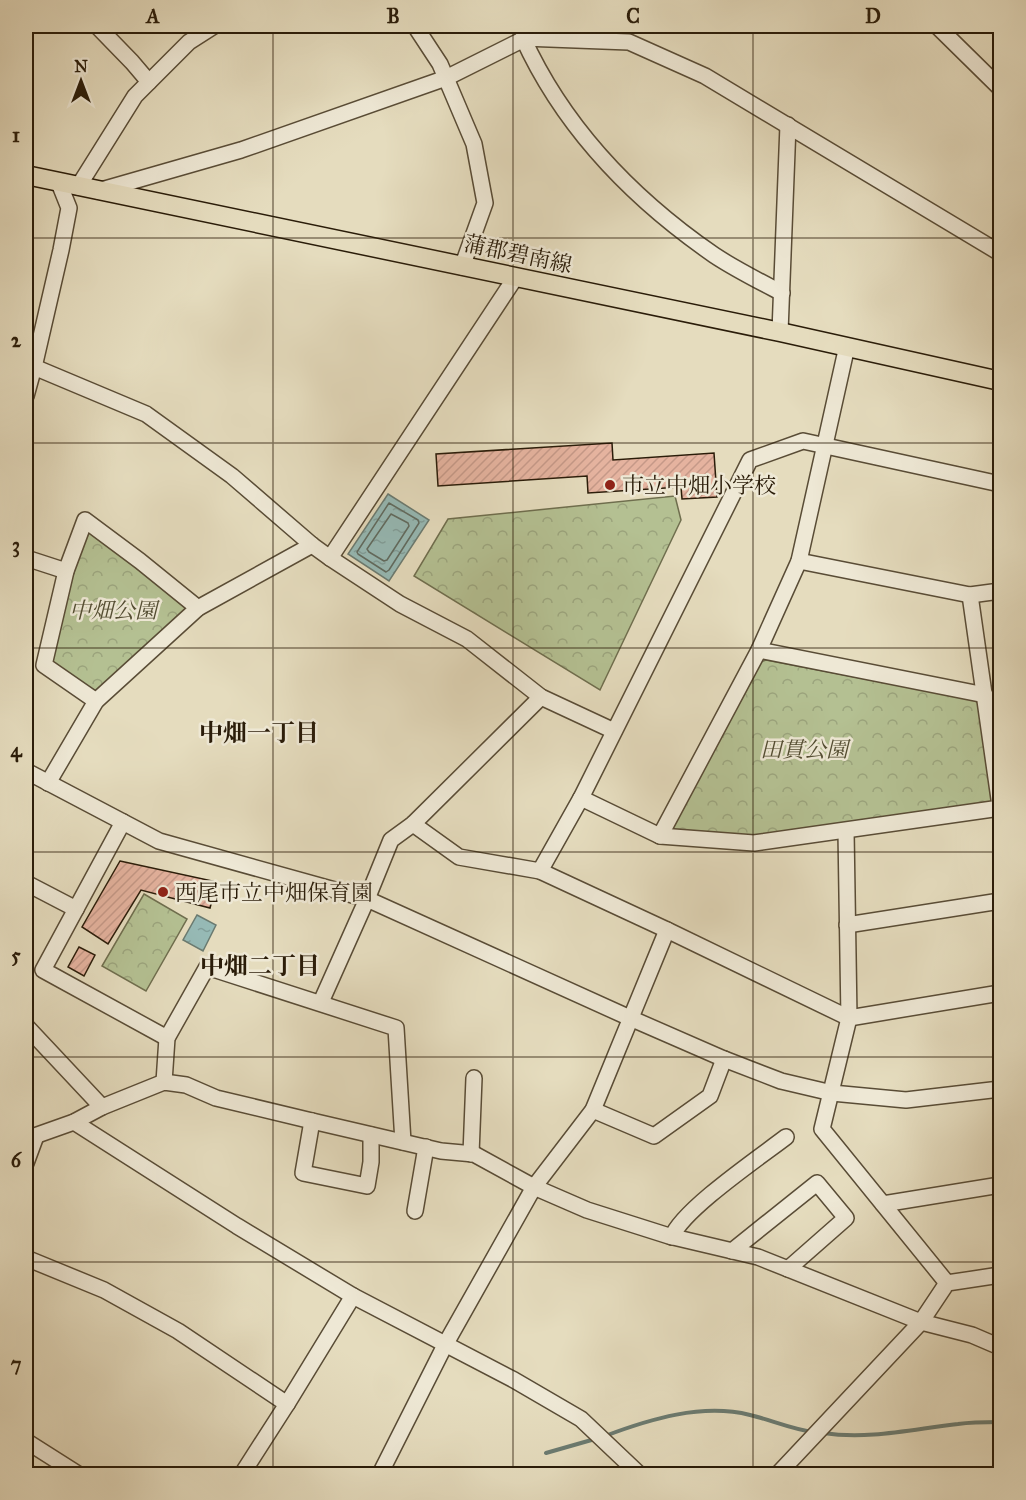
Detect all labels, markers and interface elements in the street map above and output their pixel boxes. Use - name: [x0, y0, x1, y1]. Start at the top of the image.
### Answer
- text: A: [144, 4, 160, 28]
- text: B: [386, 4, 400, 28]
- text: C: [626, 4, 640, 28]
- text: D: [865, 4, 881, 28]
- north arrow: [51, 51, 111, 111]
- text: N: [74, 57, 88, 76]
- text: 1: [12, 123, 20, 147]
- street label: 蒲郡碧南線: [461, 229, 575, 279]
- text: 2: [11, 328, 22, 352]
- place label: 市立中畑小学校: [622, 472, 776, 499]
- marker: 市立中畑小学校: [603, 478, 617, 492]
- text: 3: [12, 533, 20, 558]
- park label: 中畑公園: [69, 597, 160, 624]
- district label: 中畑一丁目: [199, 718, 319, 748]
- park label: 田貫公園: [760, 736, 851, 763]
- text: 4: [10, 738, 22, 763]
- place label: 西尾市立中畑保育園: [175, 879, 373, 906]
- marker: 西尾市立中畑保育園: [156, 885, 170, 899]
- text: 5: [11, 943, 21, 967]
- district label: 中畑二丁目: [200, 951, 320, 981]
- text: 6: [11, 1148, 23, 1172]
- text: 7: [11, 1352, 22, 1376]

